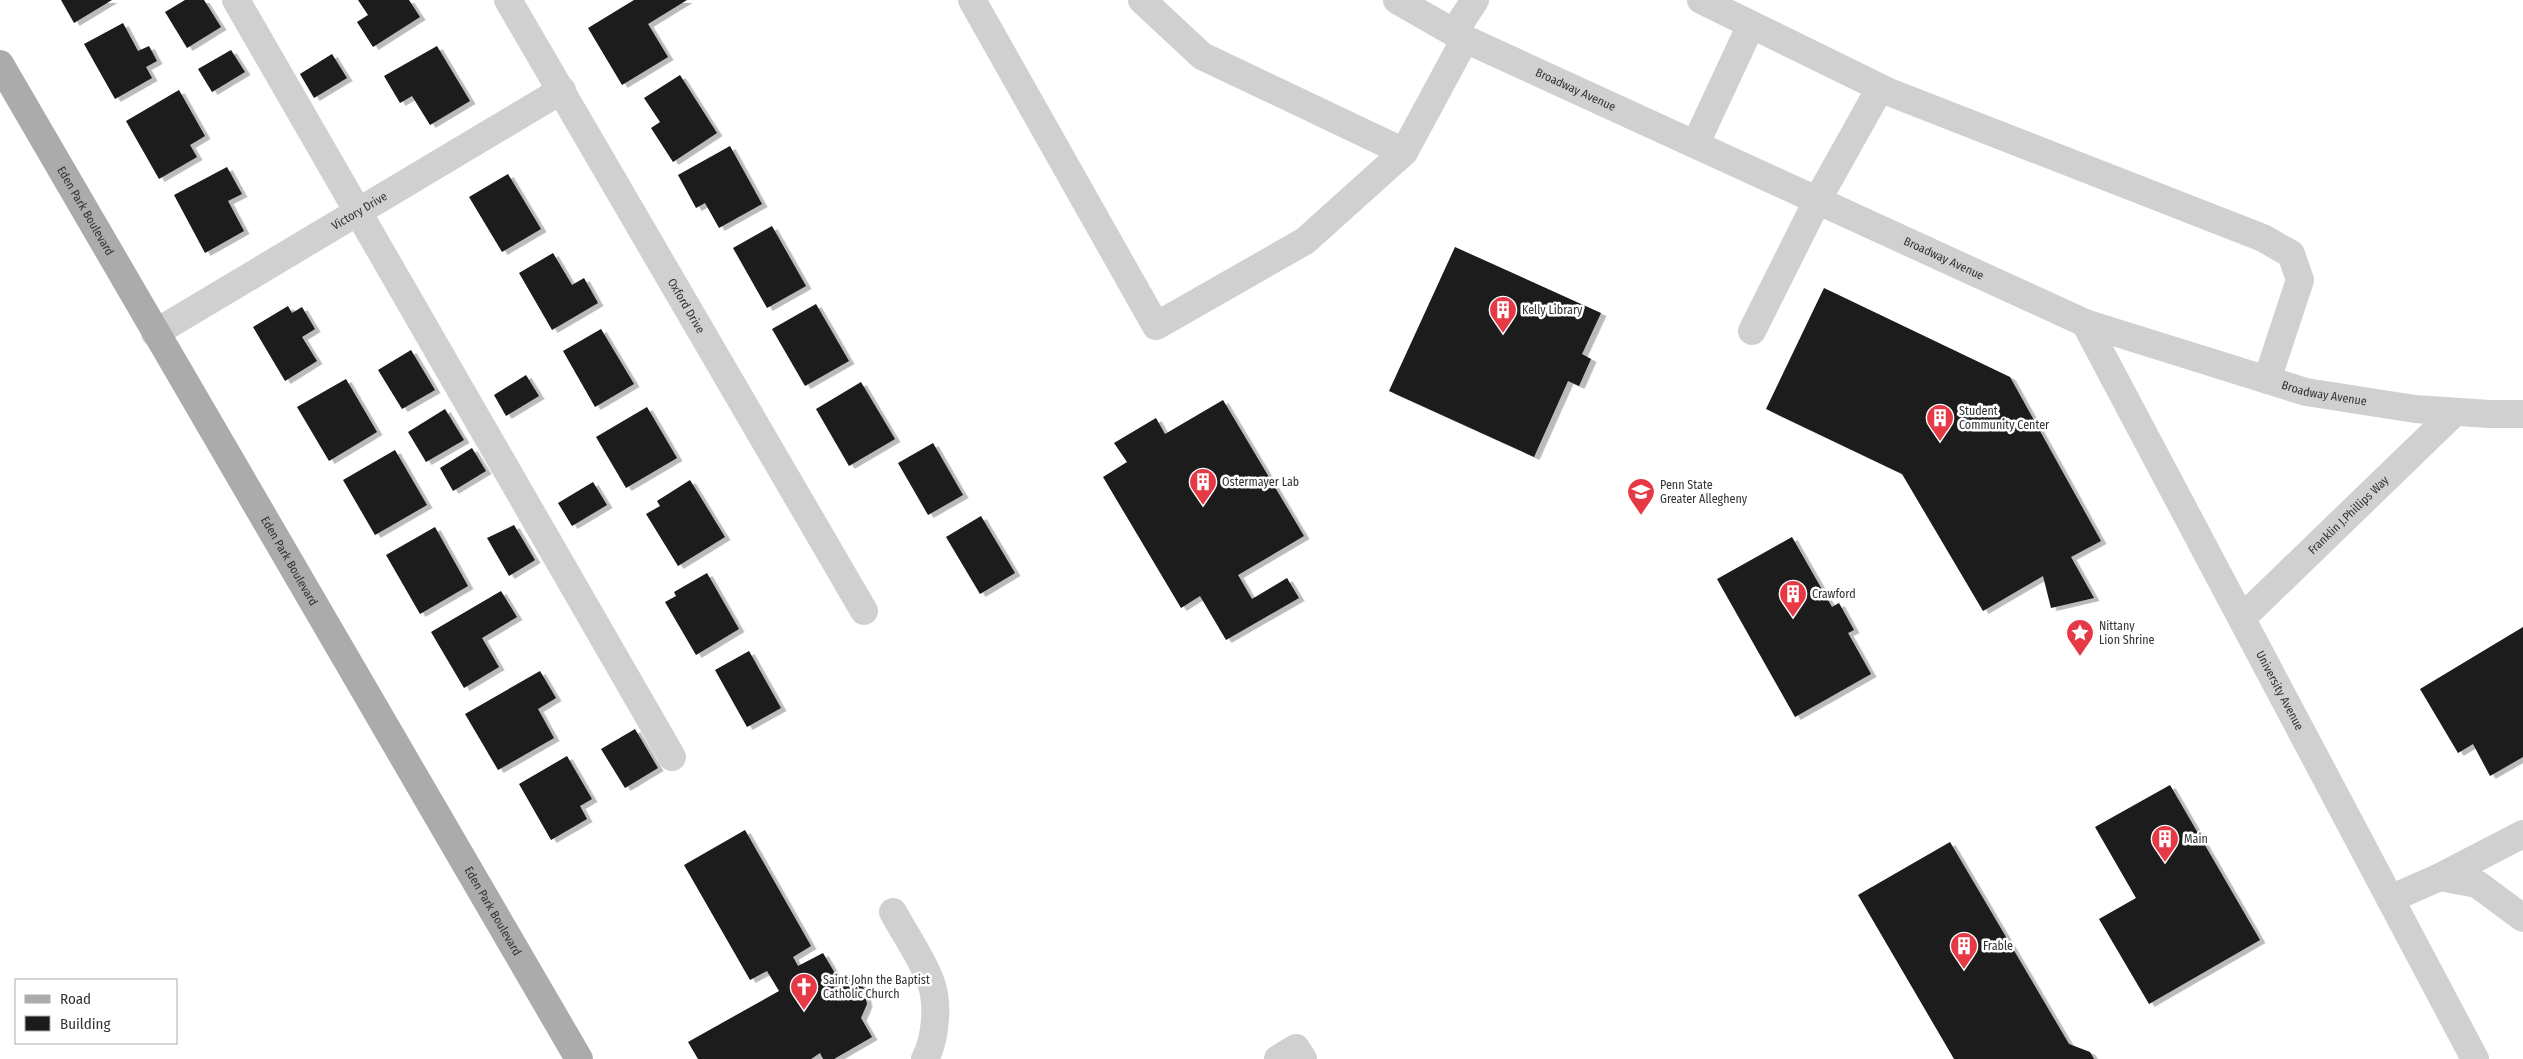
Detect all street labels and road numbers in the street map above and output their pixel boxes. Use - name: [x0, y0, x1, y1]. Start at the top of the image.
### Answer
- street label: Broadway Avenue: [1533, 65, 1618, 114]
- street label: Eden Park Boulevard: [54, 164, 117, 258]
- street label: Victory Drive: [329, 189, 390, 233]
- street label: Broadway Avenue: [1901, 234, 1986, 283]
- street label: Oxford Drive: [665, 276, 708, 336]
- street label: Broadway Avenue: [2280, 378, 2368, 408]
- street label: Franklin J.Phillips Way: [2305, 473, 2392, 557]
- street label: Eden Park Boulevard: [258, 514, 321, 608]
- street label: University Avenue: [2253, 648, 2307, 733]
- street label: Eden Park Boulevard: [462, 864, 524, 958]

